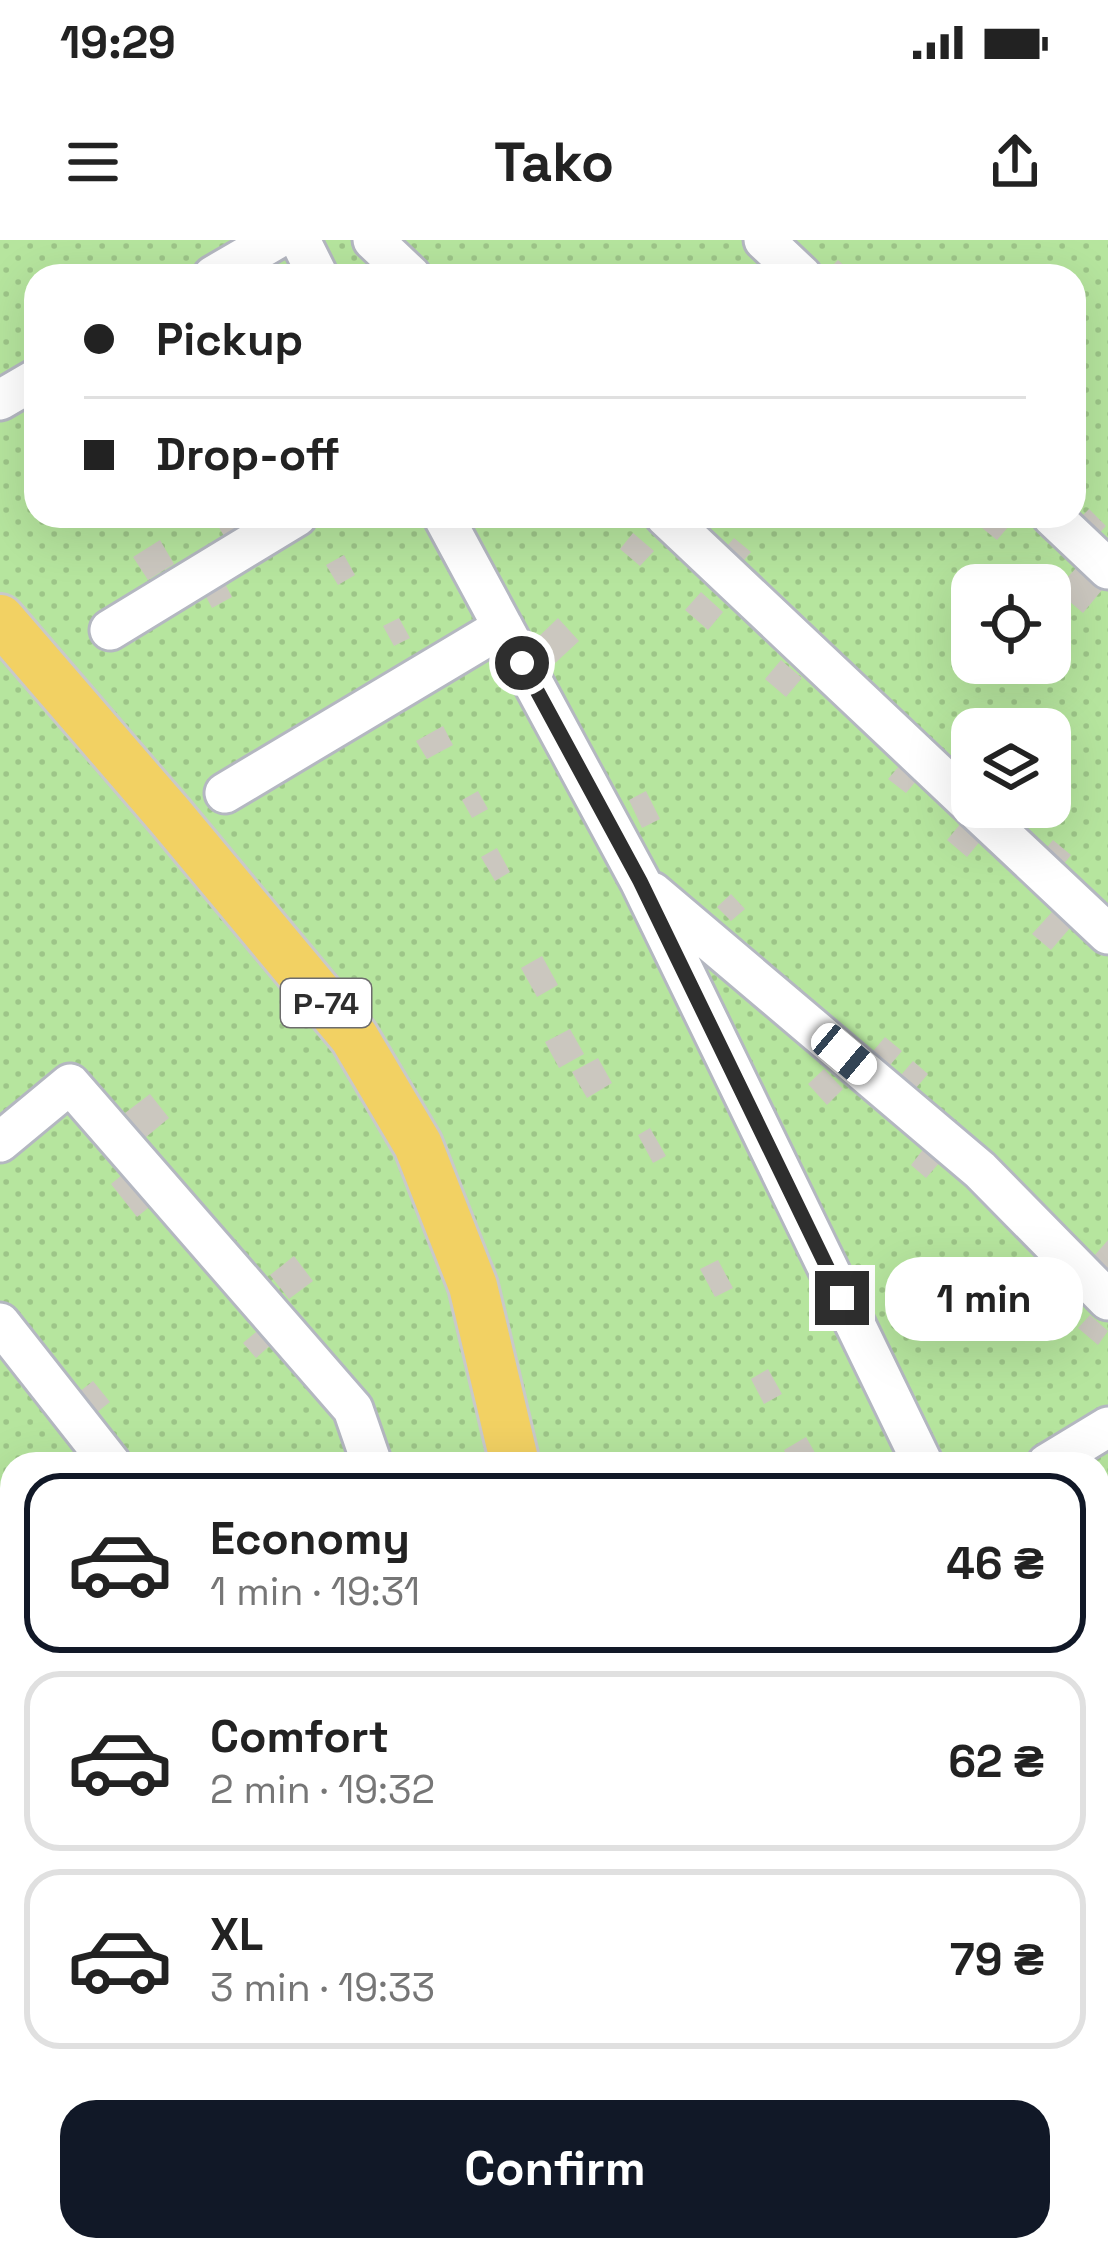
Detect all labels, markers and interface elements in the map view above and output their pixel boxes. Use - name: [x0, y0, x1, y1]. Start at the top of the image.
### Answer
- text: 19:29: [60, 14, 176, 71]
- text: Tako: [494, 128, 614, 197]
- icon: menu: [60, 129, 126, 195]
- icon: share: [982, 129, 1048, 195]
- text: Pickup: [156, 311, 303, 368]
- text: Drop-off: [156, 426, 340, 483]
- map controls: [951, 564, 1071, 828]
- button: locate: [951, 564, 1071, 684]
- route start: [495, 636, 549, 690]
- button: layers: [951, 708, 1071, 828]
- road number: Р-74: [281, 979, 371, 1027]
- car: [805, 1017, 883, 1091]
- callout: 1 min: [884, 1256, 1082, 1340]
- route end: [815, 1271, 869, 1325]
- text: 1 min: [936, 1274, 1032, 1323]
- icon: car: [66, 1509, 174, 1617]
- text: Economy: [210, 1510, 410, 1567]
- text: 46 ₴: [946, 1535, 1044, 1592]
- text: 1 min · 19:31: [210, 1567, 420, 1616]
- icon: car: [66, 1707, 174, 1815]
- text: Comfort: [210, 1708, 389, 1765]
- text: 62 ₴: [948, 1733, 1044, 1790]
- text: 2 min · 19:32: [210, 1765, 435, 1814]
- icon: car: [66, 1905, 174, 2013]
- text: XL: [210, 1906, 263, 1963]
- text: 79 ₴: [950, 1931, 1044, 1988]
- text: 3 min · 19:33: [210, 1963, 435, 2012]
- button: Confirm: [60, 2100, 1050, 2238]

